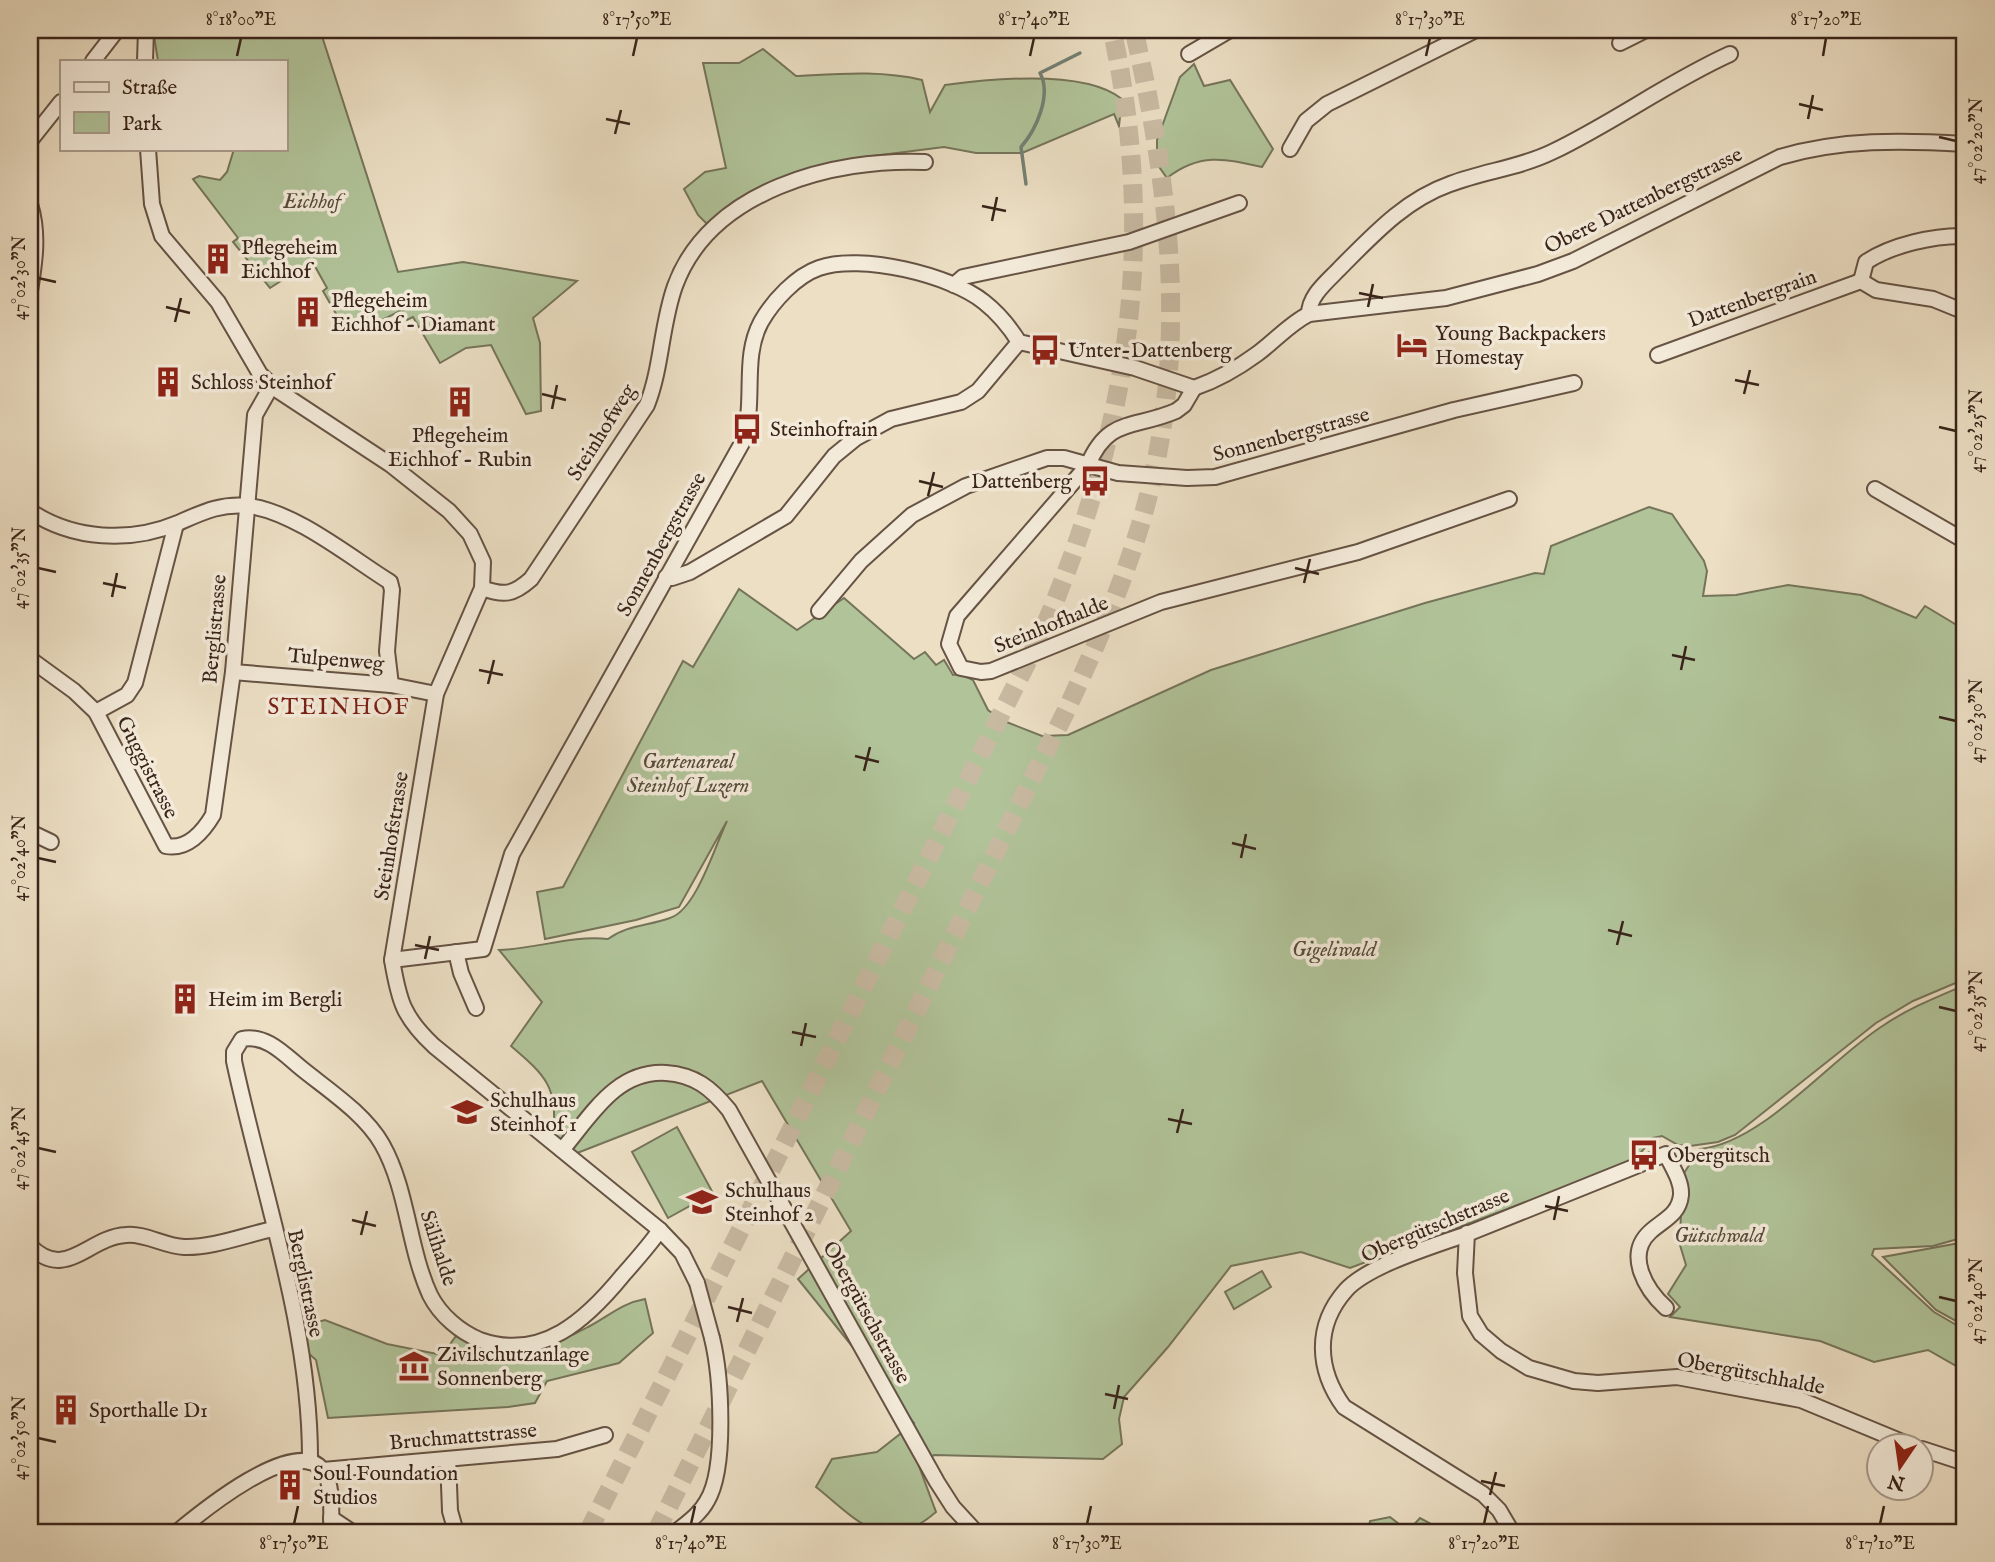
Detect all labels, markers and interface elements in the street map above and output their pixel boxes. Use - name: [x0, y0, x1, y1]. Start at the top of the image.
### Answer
- text: 8°18'00"E: [206, 9, 276, 32]
- text: 8°17'50"E: [602, 9, 672, 32]
- text: 8°17'40"E: [998, 9, 1070, 32]
- text: 8°17'30"E: [1395, 9, 1465, 32]
- text: 8°17'20"E: [1790, 9, 1862, 32]
- legend: [60, 60, 287, 150]
- text: Straße: [122, 75, 178, 102]
- text: 47°02'20"N: [1966, 97, 1989, 184]
- text: Park: [122, 111, 163, 138]
- street label: Obere Dattenbergstrasse: [1540, 141, 1747, 261]
- park label: Eichhof: [282, 189, 346, 216]
- text: 47°02'30"N: [9, 235, 32, 320]
- place label: Pflegeheim Eichhof: [241, 235, 338, 286]
- building icon: Pflegeheim Eichhof: [201, 242, 235, 276]
- street label: Dattenbergrain: [1685, 264, 1820, 335]
- place label: Pflegeheim Eichhof - Diamant: [331, 288, 495, 339]
- building icon: Pflegeheim Eichhof - Diamant: [291, 295, 325, 329]
- place label: Young Backpackers Homestay: [1435, 321, 1606, 372]
- hotel icon: Young Backpackers Homestay: [1395, 328, 1429, 362]
- bus stop icon: Unter-Dattenberg: [1028, 333, 1062, 367]
- place label: Unter-Dattenberg: [1068, 338, 1232, 365]
- building icon: Schloss Steinhof: [151, 365, 185, 399]
- place label: Schloss Steinhof: [191, 370, 336, 397]
- street label: Steinhofweg: [562, 379, 643, 486]
- building icon: Pflegeheim Eichhof - Rubin: [443, 385, 477, 419]
- text: 47°02'25"N: [1966, 389, 1989, 473]
- street label: Sonnenbergstrasse: [1210, 401, 1373, 469]
- bus stop icon: Steinhofrain: [730, 412, 764, 446]
- place label: Steinhofrain: [770, 417, 878, 444]
- place label: Pflegeheim Eichhof - Rubin: [388, 423, 532, 474]
- bus stop icon: Dattenberg: [1078, 464, 1112, 498]
- street label: Sonnenbergstrasse: [612, 468, 713, 622]
- place label: Dattenberg: [971, 469, 1073, 496]
- text: 47°02'35"N: [9, 526, 32, 609]
- street label: Berglistrasse: [197, 573, 234, 685]
- street label: Steinhofhalde: [990, 590, 1113, 661]
- street label: Tulpenweg: [286, 643, 386, 678]
- text: 47°02'30"N: [1966, 678, 1989, 763]
- district label: STEINHOF: [267, 693, 411, 722]
- street label: Guggistrasse: [109, 712, 184, 824]
- park label: Gartenareal Steinhof Luzern: [627, 749, 749, 800]
- street label: Steinhofstrasse: [369, 769, 416, 903]
- text: 47°02'40"N: [9, 814, 32, 901]
- park label: Gigeliwald: [1292, 937, 1378, 964]
- text: 47°02'35"N: [1966, 969, 1989, 1052]
- building icon: Heim im Bergli: [168, 982, 202, 1016]
- place label: Heim im Bergli: [208, 987, 342, 1014]
- place label: Schulhaus Steinhof 1: [490, 1088, 577, 1139]
- school or university icon: Schulhaus Steinhof 1: [450, 1095, 484, 1129]
- text: 47°02'45"N: [9, 1105, 32, 1190]
- bus stop icon: Obergütsch: [1627, 1138, 1661, 1172]
- place label: Obergütsch: [1667, 1143, 1770, 1170]
- place label: Schulhaus Steinhof 2: [725, 1178, 814, 1229]
- street label: Obergütschstrasse: [1357, 1183, 1514, 1270]
- school or university icon: Schulhaus Steinhof 2: [685, 1185, 719, 1219]
- street label: Sälihalde: [413, 1207, 463, 1290]
- park label: Gütschwald: [1674, 1223, 1766, 1250]
- street label: Berglistrasse: [280, 1227, 329, 1340]
- street label: Obergütschstrasse: [815, 1237, 916, 1389]
- text: 47°02'40"N: [1966, 1257, 1989, 1344]
- place label: Zivilschutzanlage Sonnenberg: [437, 1342, 590, 1393]
- street label: Obergütschhalde: [1675, 1347, 1827, 1402]
- museum icon: Zivilschutzanlage Sonnenberg: [397, 1349, 431, 1383]
- building icon: Sporthalle D1: [49, 1393, 83, 1427]
- text: 47°02'50"N: [9, 1395, 32, 1480]
- place label: Sporthalle D1: [89, 1398, 208, 1425]
- street label: Bruchmattstrasse: [388, 1418, 538, 1457]
- north arrow: [1866, 1432, 1936, 1502]
- place label: Soul Foundation Studios: [313, 1461, 458, 1512]
- building icon: Soul Foundation Studios: [273, 1468, 307, 1502]
- text: N: [1885, 1468, 1908, 1495]
- text: 8°17'50"E: [259, 1533, 329, 1556]
- text: 8°17'40"E: [655, 1533, 727, 1556]
- text: 8°17'30"E: [1052, 1533, 1122, 1556]
- text: 8°17'20"E: [1448, 1533, 1520, 1556]
- text: 8°17'10"E: [1845, 1533, 1915, 1556]

